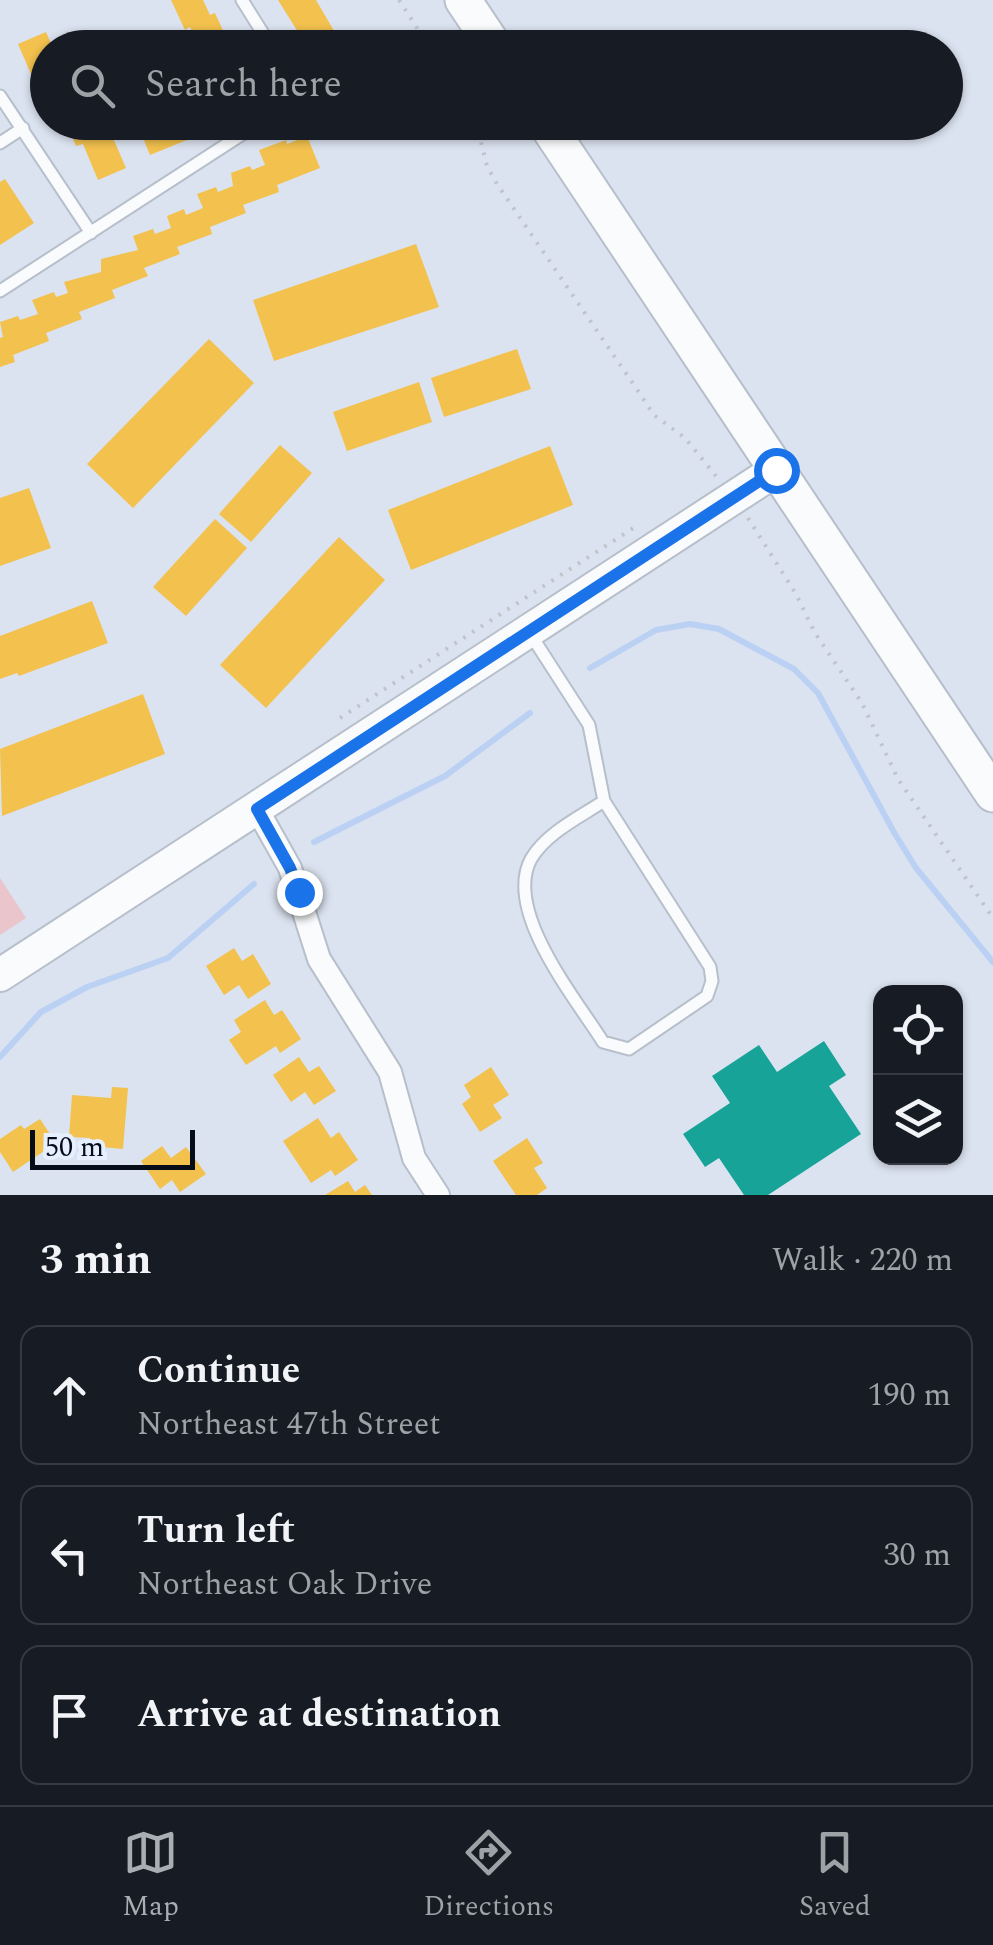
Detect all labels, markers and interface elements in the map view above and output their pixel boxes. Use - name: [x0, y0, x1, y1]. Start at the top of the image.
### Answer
- search box: [30, 30, 963, 140]
- text: Search here: [145, 56, 342, 114]
- icon: search: [65, 58, 120, 113]
- route start: [754, 448, 800, 494]
- route end: [277, 870, 323, 916]
- map controls: [873, 985, 963, 1165]
- button: locate: [873, 985, 963, 1075]
- button: layers: [873, 1075, 963, 1165]
- scale bar: [30, 1125, 195, 1170]
- text: 50 m: [45, 1126, 104, 1169]
- text: 3 min: [40, 1229, 152, 1292]
- text: Walk · 220 m: [772, 1236, 953, 1285]
- text: Continue: [137, 1342, 300, 1400]
- icon: ahead: [42, 1368, 97, 1423]
- text: 190 m: [867, 1371, 951, 1420]
- text: Northeast 47th Street: [137, 1400, 441, 1449]
- text: Turn left: [137, 1502, 295, 1560]
- icon: left: [42, 1528, 97, 1583]
- text: 30 m: [883, 1531, 951, 1580]
- text: Northeast Oak Drive: [137, 1560, 432, 1609]
- text: Arrive at destination: [137, 1686, 501, 1744]
- icon: arrive: [42, 1688, 97, 1743]
- tab: Map: [122, 1825, 179, 1928]
- tab: Directions: [423, 1825, 554, 1928]
- tab: Saved: [799, 1825, 871, 1928]

